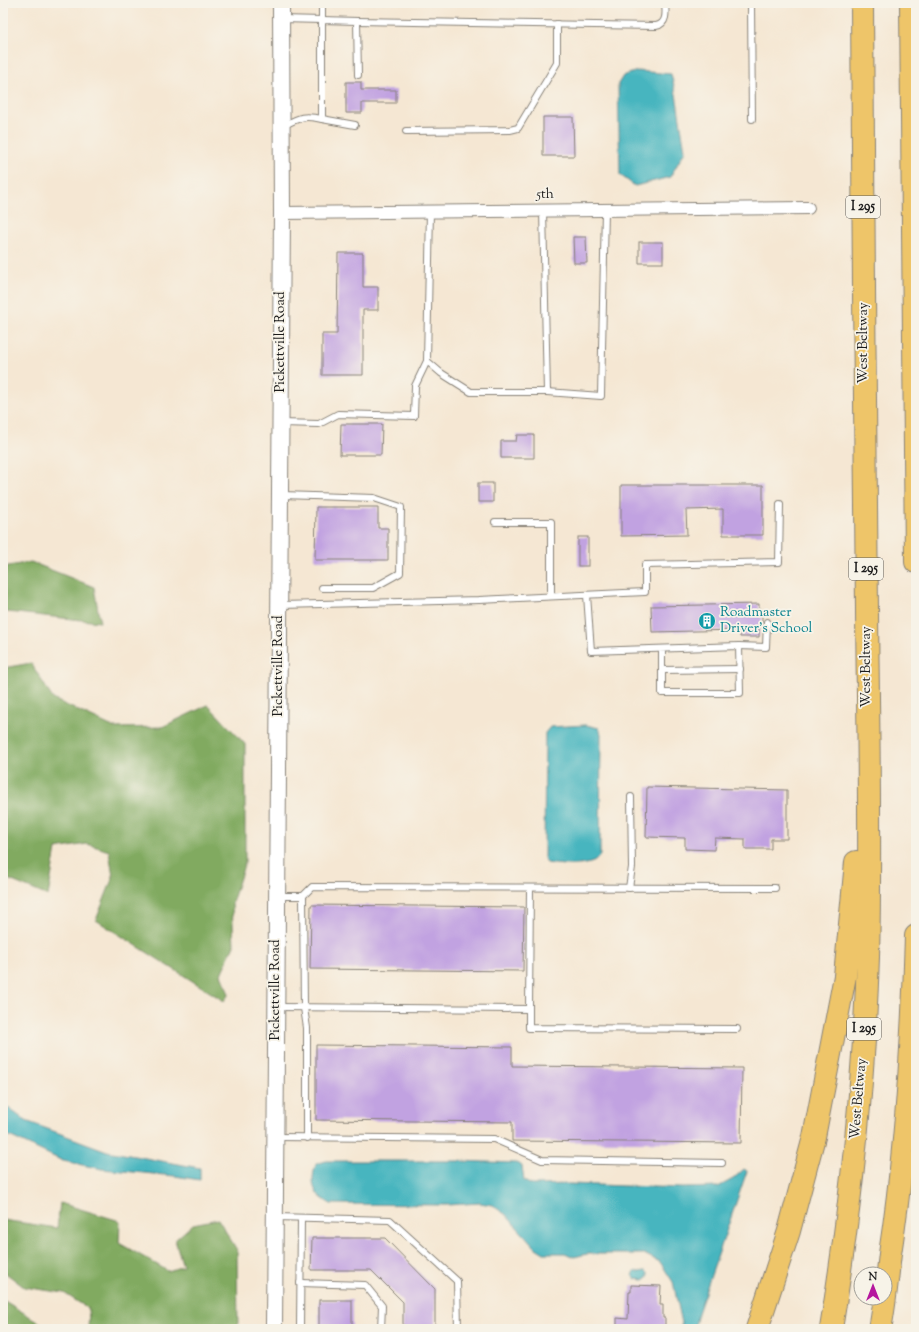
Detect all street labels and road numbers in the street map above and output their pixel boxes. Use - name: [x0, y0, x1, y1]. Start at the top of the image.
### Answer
- street label: 5th: [535, 185, 554, 205]
- road number: I 295: [846, 196, 880, 218]
- street label: Pickettville Road: [271, 291, 291, 393]
- street label: West Beltway: [854, 302, 874, 384]
- road number: I 295: [849, 558, 883, 580]
- street label: Pickettville Road: [269, 615, 289, 717]
- street label: West Beltway: [857, 626, 877, 708]
- street label: Pickettville Road: [266, 939, 286, 1041]
- road number: I 295: [847, 1018, 881, 1040]
- street label: West Beltway: [845, 1058, 873, 1140]

